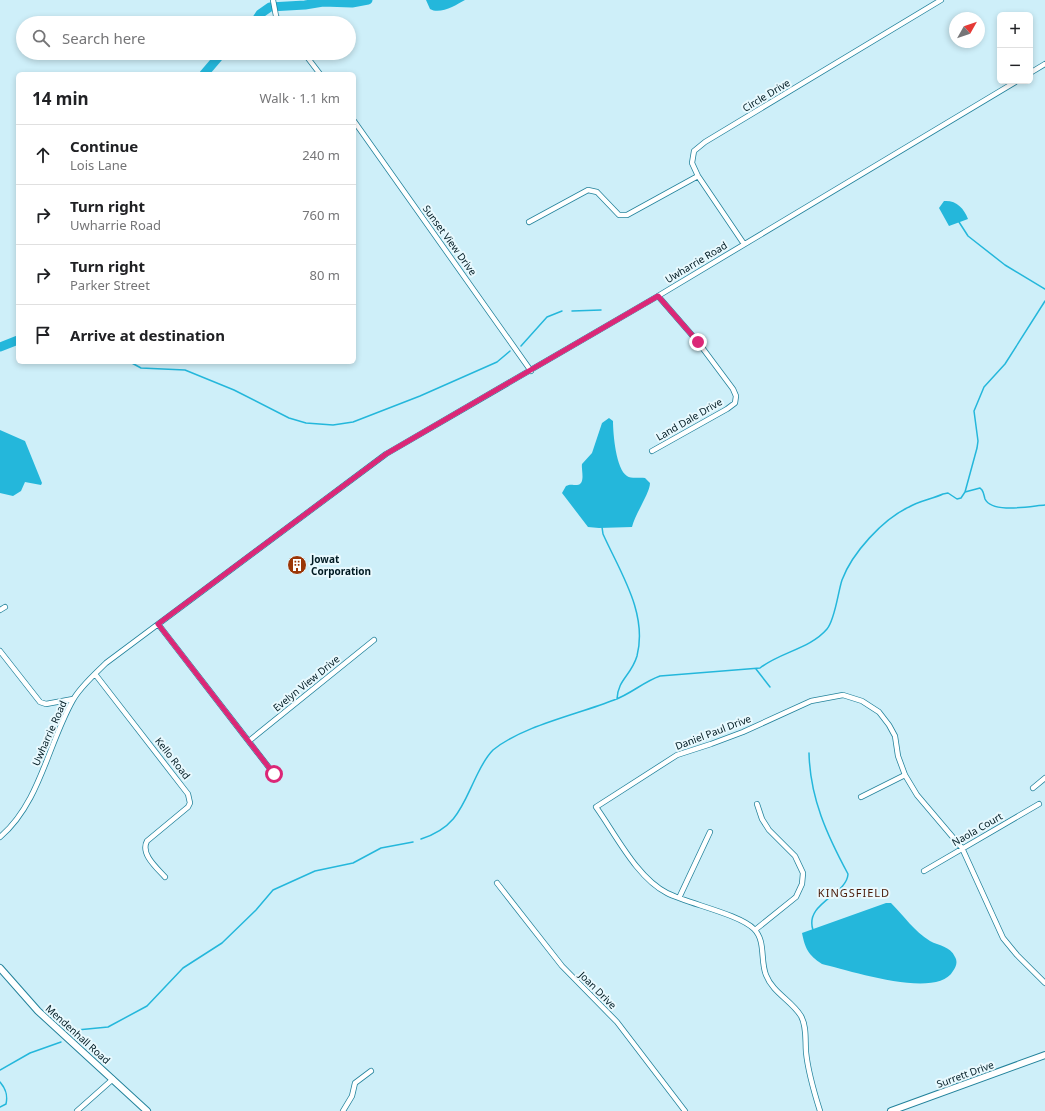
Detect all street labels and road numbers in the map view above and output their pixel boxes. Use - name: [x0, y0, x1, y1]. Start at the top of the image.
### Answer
- street label: Circle Drive: [740, 75, 793, 115]
- street label: Sunset View Drive: [420, 202, 480, 278]
- street label: Uwharrie Road: [662, 238, 730, 286]
- street label: Land Dale Drive: [653, 394, 725, 444]
- street label: Evelyn View Drive: [270, 652, 343, 714]
- street label: Uwharrie Road: [28, 698, 70, 768]
- street label: Daniel Paul Drive: [673, 711, 753, 753]
- street label: Kello Road: [152, 734, 194, 782]
- street label: Naola Court: [949, 809, 1005, 849]
- street label: Joan Drive: [575, 967, 620, 1012]
- street label: Mendenhall Road: [43, 1001, 113, 1067]
- street label: Surrett Drive: [934, 1057, 996, 1091]

